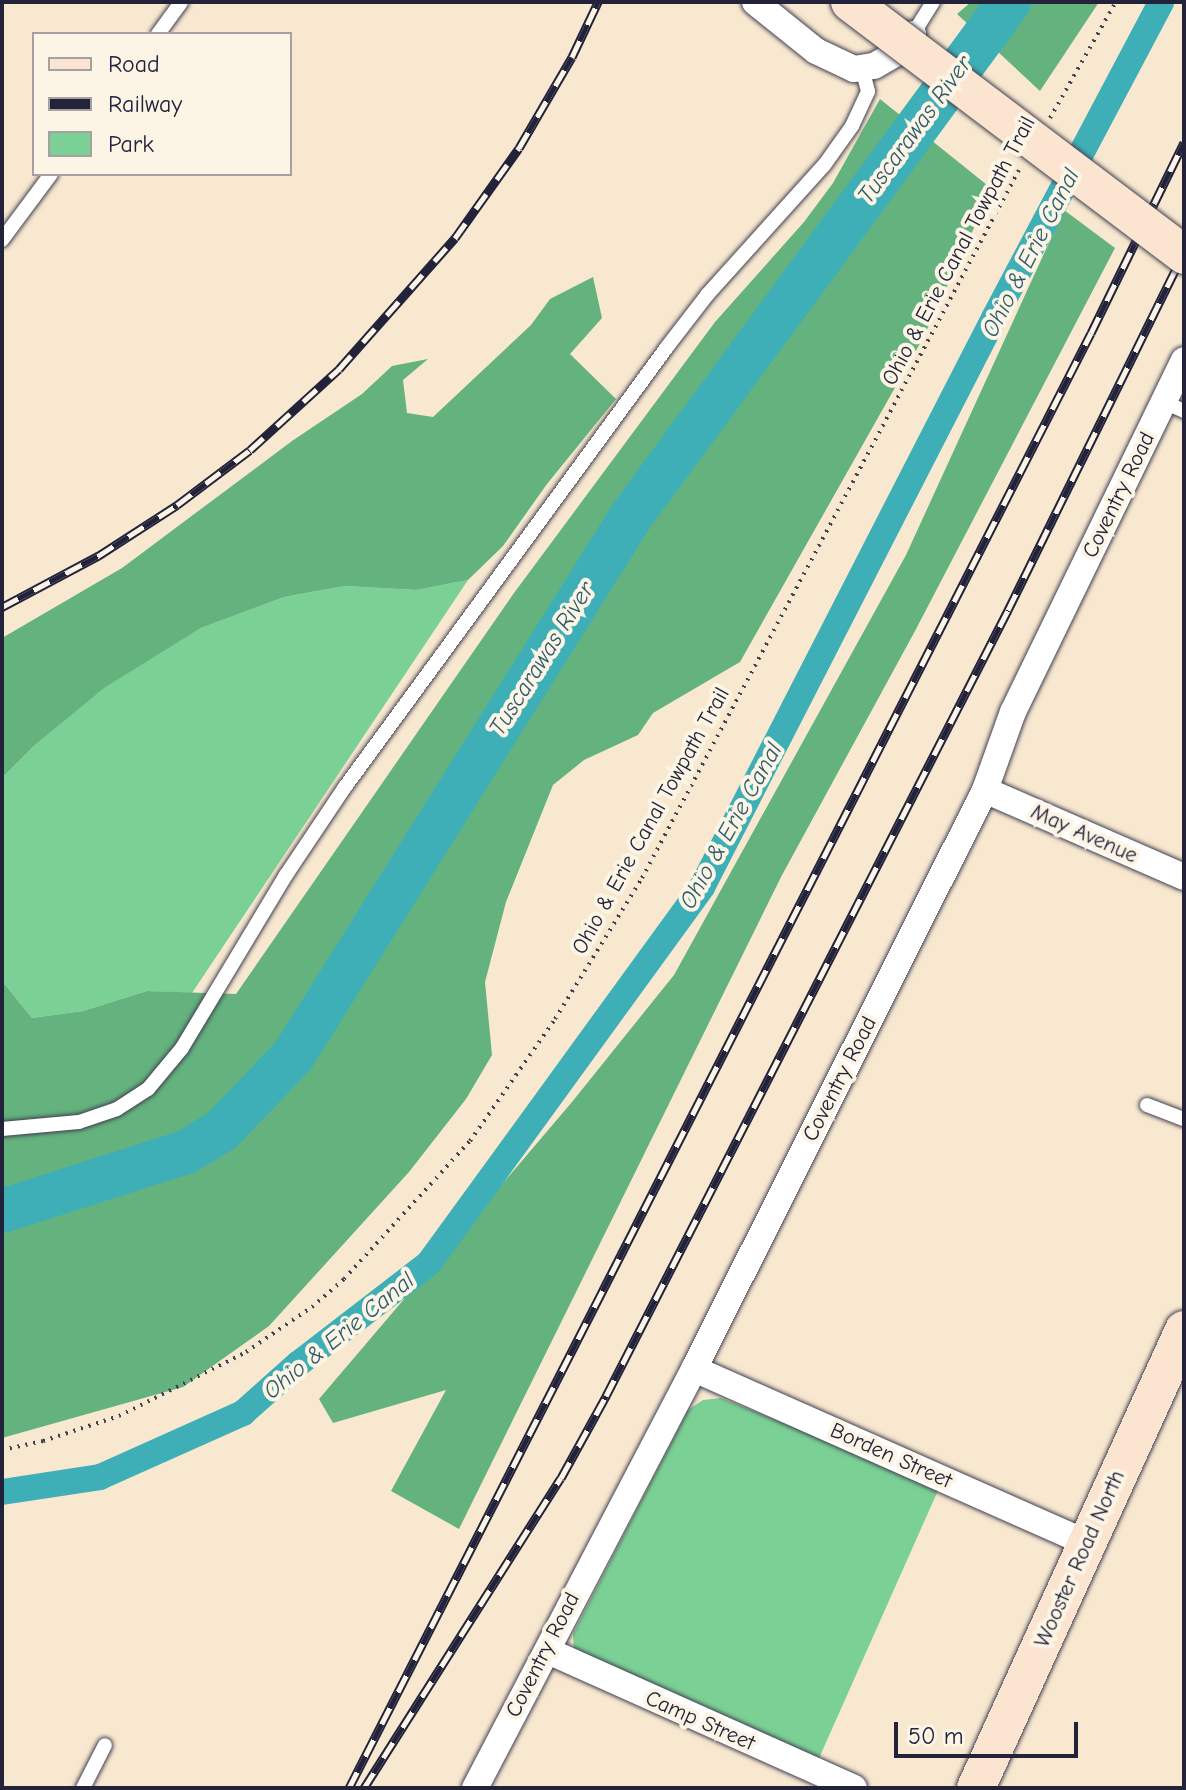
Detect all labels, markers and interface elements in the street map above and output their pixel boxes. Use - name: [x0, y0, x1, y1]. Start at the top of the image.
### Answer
- legend: [32, 32, 292, 176]
- text: Road: [108, 50, 160, 78]
- water label: Tuscarawas River: [852, 50, 978, 210]
- text: Railway: [108, 90, 182, 118]
- street label: Ohio & Erie Canal Towpath Trail: [877, 112, 1041, 390]
- text: Park: [108, 130, 154, 158]
- water label: Ohio & Erie Canal: [976, 164, 1086, 342]
- street label: Coventry Road: [1077, 428, 1161, 562]
- water label: Tuscarawas River: [483, 577, 601, 741]
- street label: Ohio & Erie Canal Towpath Trail: [567, 683, 735, 959]
- water label: Ohio & Erie Canal: [673, 738, 789, 914]
- street label: May Avenue: [1027, 799, 1141, 869]
- street label: Coventry Road: [797, 1012, 883, 1146]
- water label: Ohio & Erie Canal: [258, 1267, 420, 1405]
- street label: Borden Street: [826, 1417, 956, 1495]
- street label: Wooster Road North: [1029, 1466, 1131, 1652]
- street label: Coventry Road: [500, 1588, 586, 1722]
- street label: Camp Street: [641, 1685, 759, 1757]
- scale bar: [898, 1706, 1082, 1756]
- text: 50 m: [908, 1722, 964, 1750]

